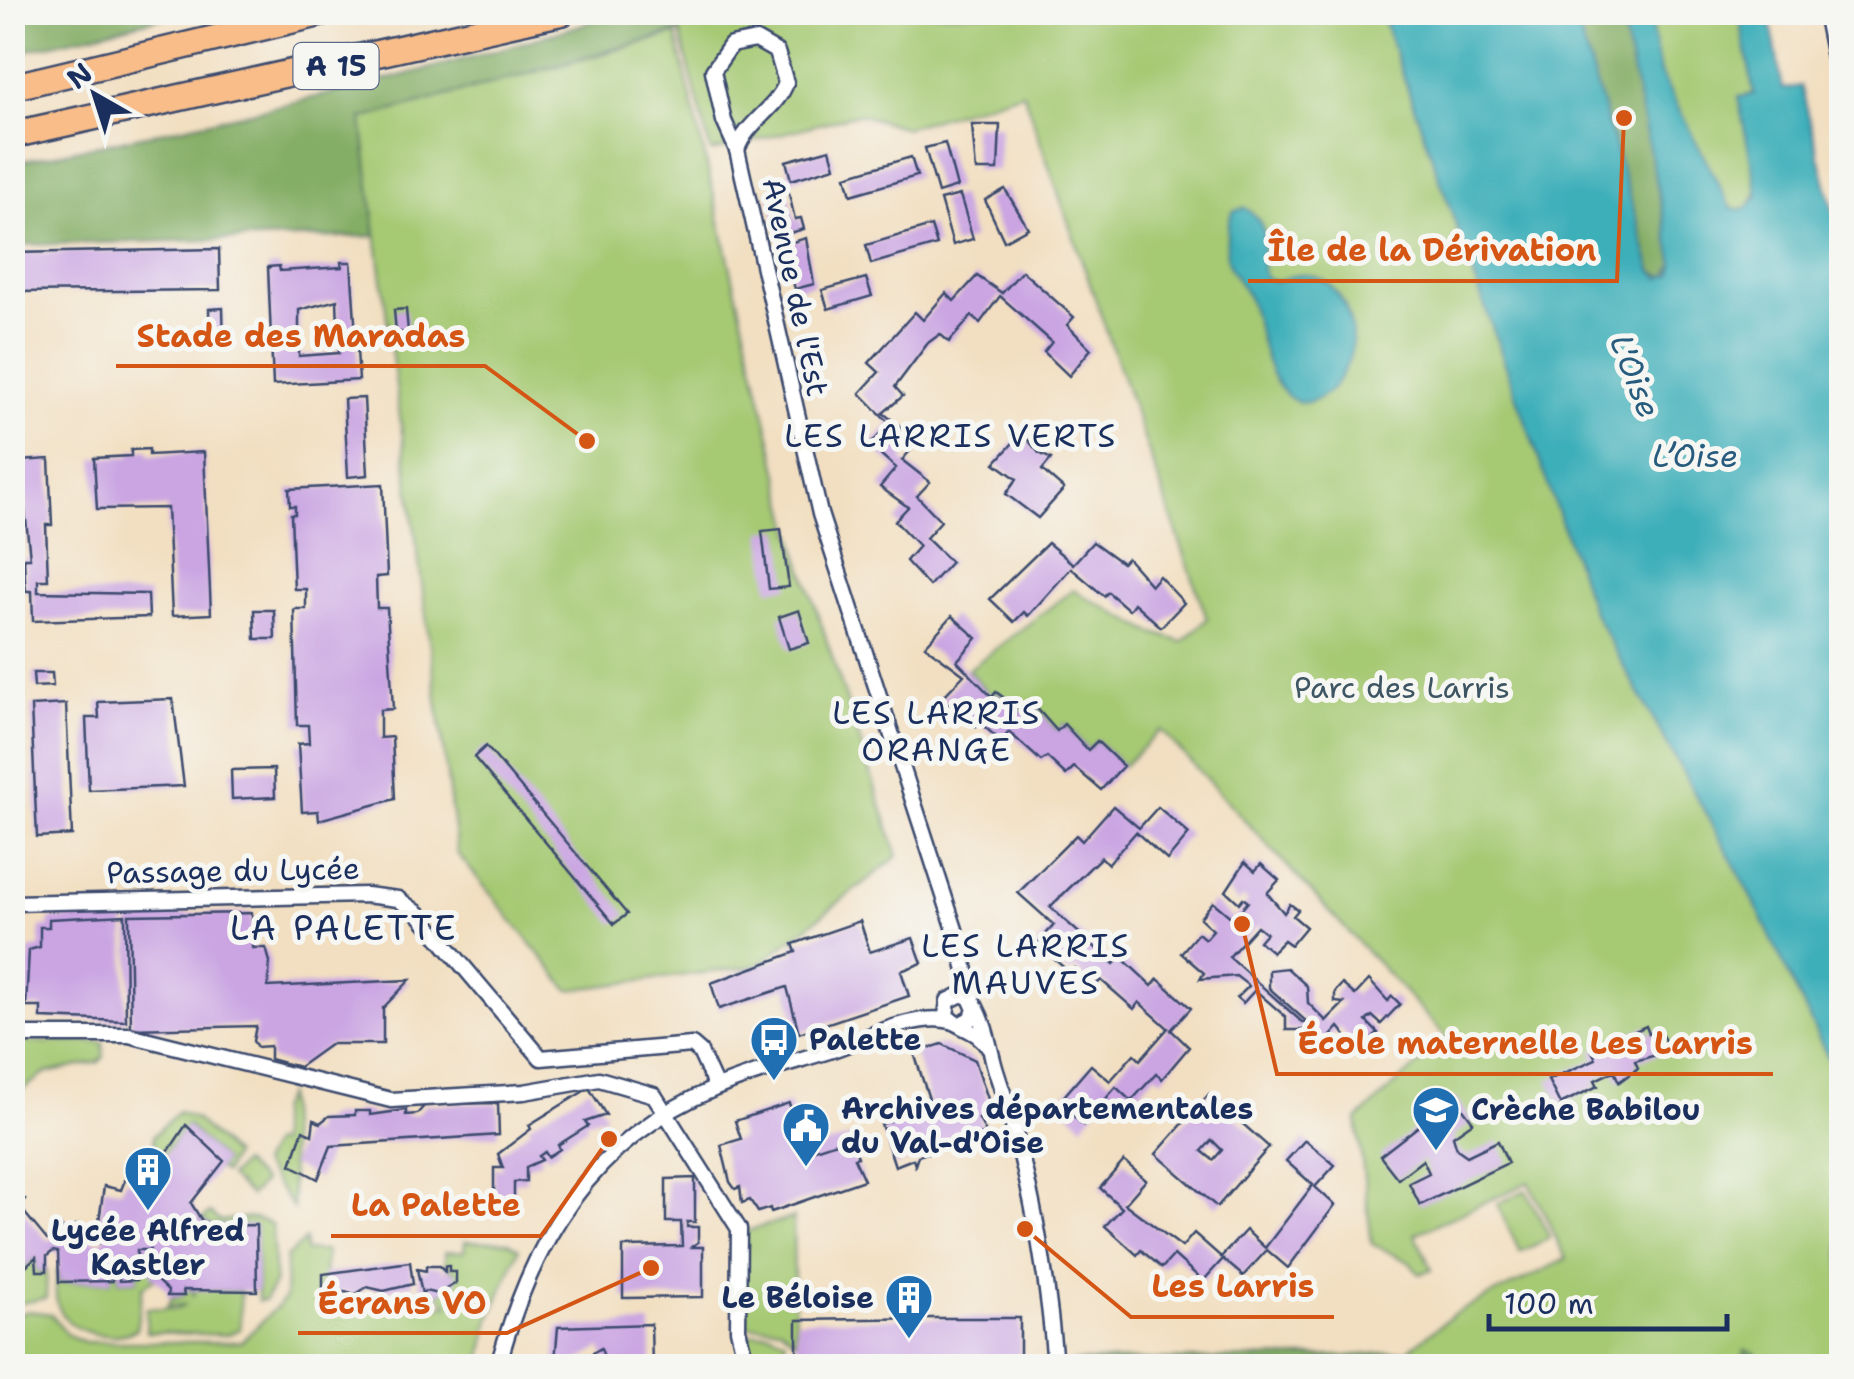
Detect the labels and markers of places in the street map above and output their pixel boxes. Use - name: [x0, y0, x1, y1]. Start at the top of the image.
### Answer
- callout: Île de la Dérivation: [1248, 219, 1617, 281]
- callout: Stade des Maradas: [116, 304, 485, 366]
- callout: École maternelle Les Larris: [1277, 1012, 1773, 1074]
- bus stop icon: Palette: [748, 1014, 800, 1082]
- place label: Palette: [809, 1019, 921, 1060]
- school or university icon: Crèche Babilou: [1410, 1084, 1462, 1152]
- place label: Archives départementales du Val-d'Oise: [841, 1088, 1253, 1163]
- place label: Crèche Babilou: [1471, 1089, 1701, 1130]
- public building icon: Archives départementales du Val-d'Oise: [780, 1100, 832, 1168]
- building icon: Lycée Alfred Kastler: [122, 1144, 174, 1212]
- callout: La Palette: [331, 1174, 541, 1236]
- place label: Lycée Alfred Kastler: [51, 1210, 245, 1285]
- callout: Les Larris: [1131, 1255, 1334, 1317]
- callout: Écrans VO: [298, 1271, 507, 1333]
- building icon: Le Béloise: [883, 1272, 935, 1340]
- place label: Le Béloise: [721, 1277, 874, 1318]

